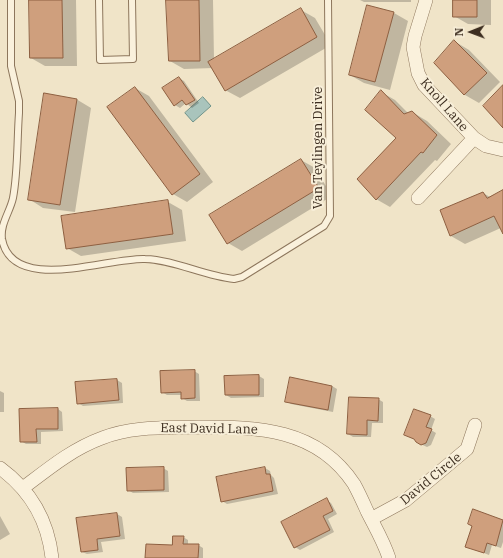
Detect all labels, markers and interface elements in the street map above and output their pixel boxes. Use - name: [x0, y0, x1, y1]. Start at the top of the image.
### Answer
- north arrow: [451, 12, 491, 52]
- text: N: [452, 28, 466, 37]
- street label: Knoll Lane: [417, 75, 471, 135]
- street label: Van Teylingen Drive: [310, 87, 326, 209]
- street label: East David Lane: [160, 420, 258, 438]
- street label: David Circle: [397, 450, 465, 508]

